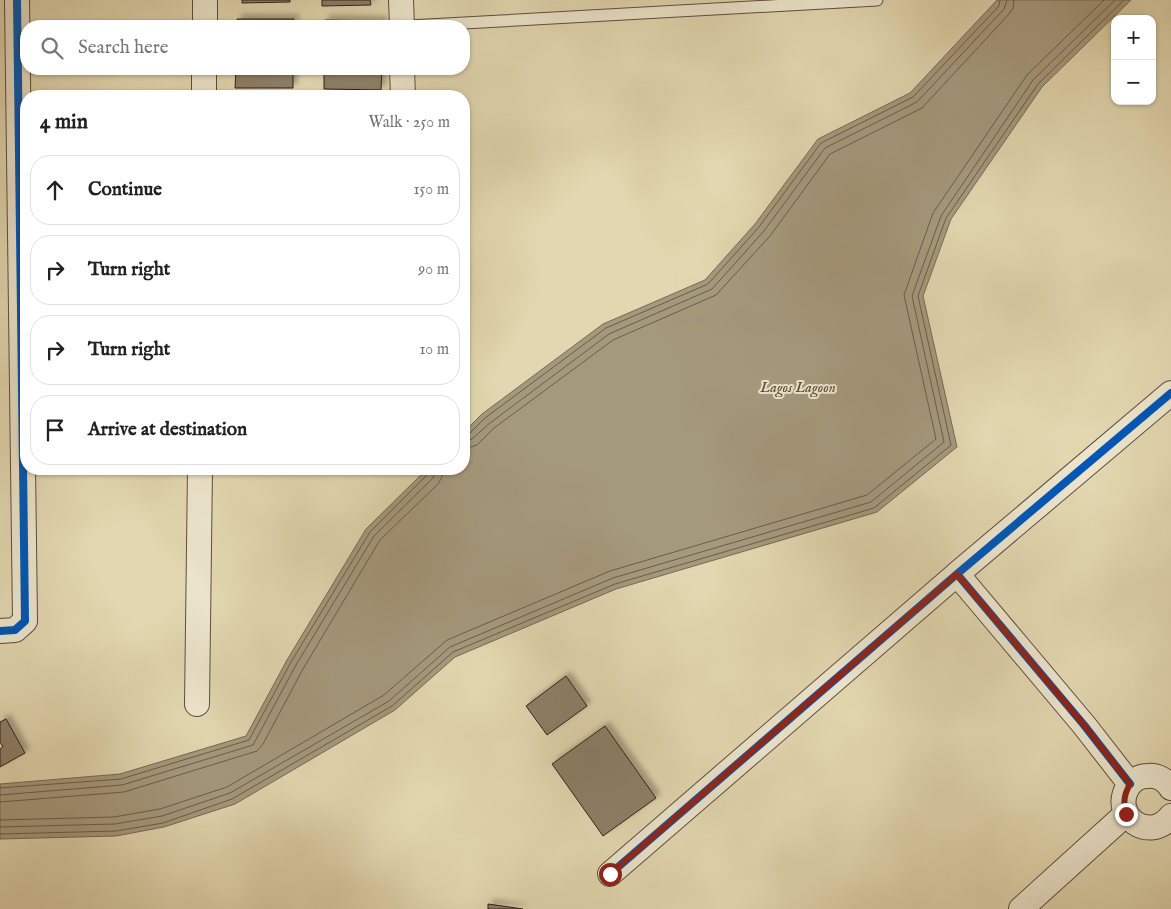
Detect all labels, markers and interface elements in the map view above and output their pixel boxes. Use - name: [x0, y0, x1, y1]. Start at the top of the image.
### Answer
- map controls: [1111, 15, 1156, 105]
- button: +: [1111, 15, 1156, 60]
- search box: [20, 20, 470, 75]
- icon: search: [38, 34, 66, 62]
- text: Search here: [78, 36, 169, 60]
- button: −: [1111, 60, 1156, 105]
- text: 4 min: [40, 109, 88, 136]
- text: Walk · 250 m: [368, 113, 450, 133]
- icon: ahead: [41, 176, 69, 204]
- text: Continue: [88, 178, 162, 202]
- text: 150 m: [414, 180, 449, 200]
- icon: right: [41, 256, 69, 284]
- text: Turn right: [88, 258, 170, 282]
- text: 90 m: [418, 260, 449, 280]
- icon: right: [41, 336, 69, 364]
- text: Turn right: [88, 338, 170, 362]
- text: 10 m: [419, 340, 449, 360]
- water label: Lagos Lagoon: [759, 378, 836, 398]
- icon: arrive: [41, 416, 69, 444]
- text: Arrive at destination: [88, 418, 247, 442]
- route end: [1115, 803, 1138, 826]
- route start: [599, 863, 622, 886]

